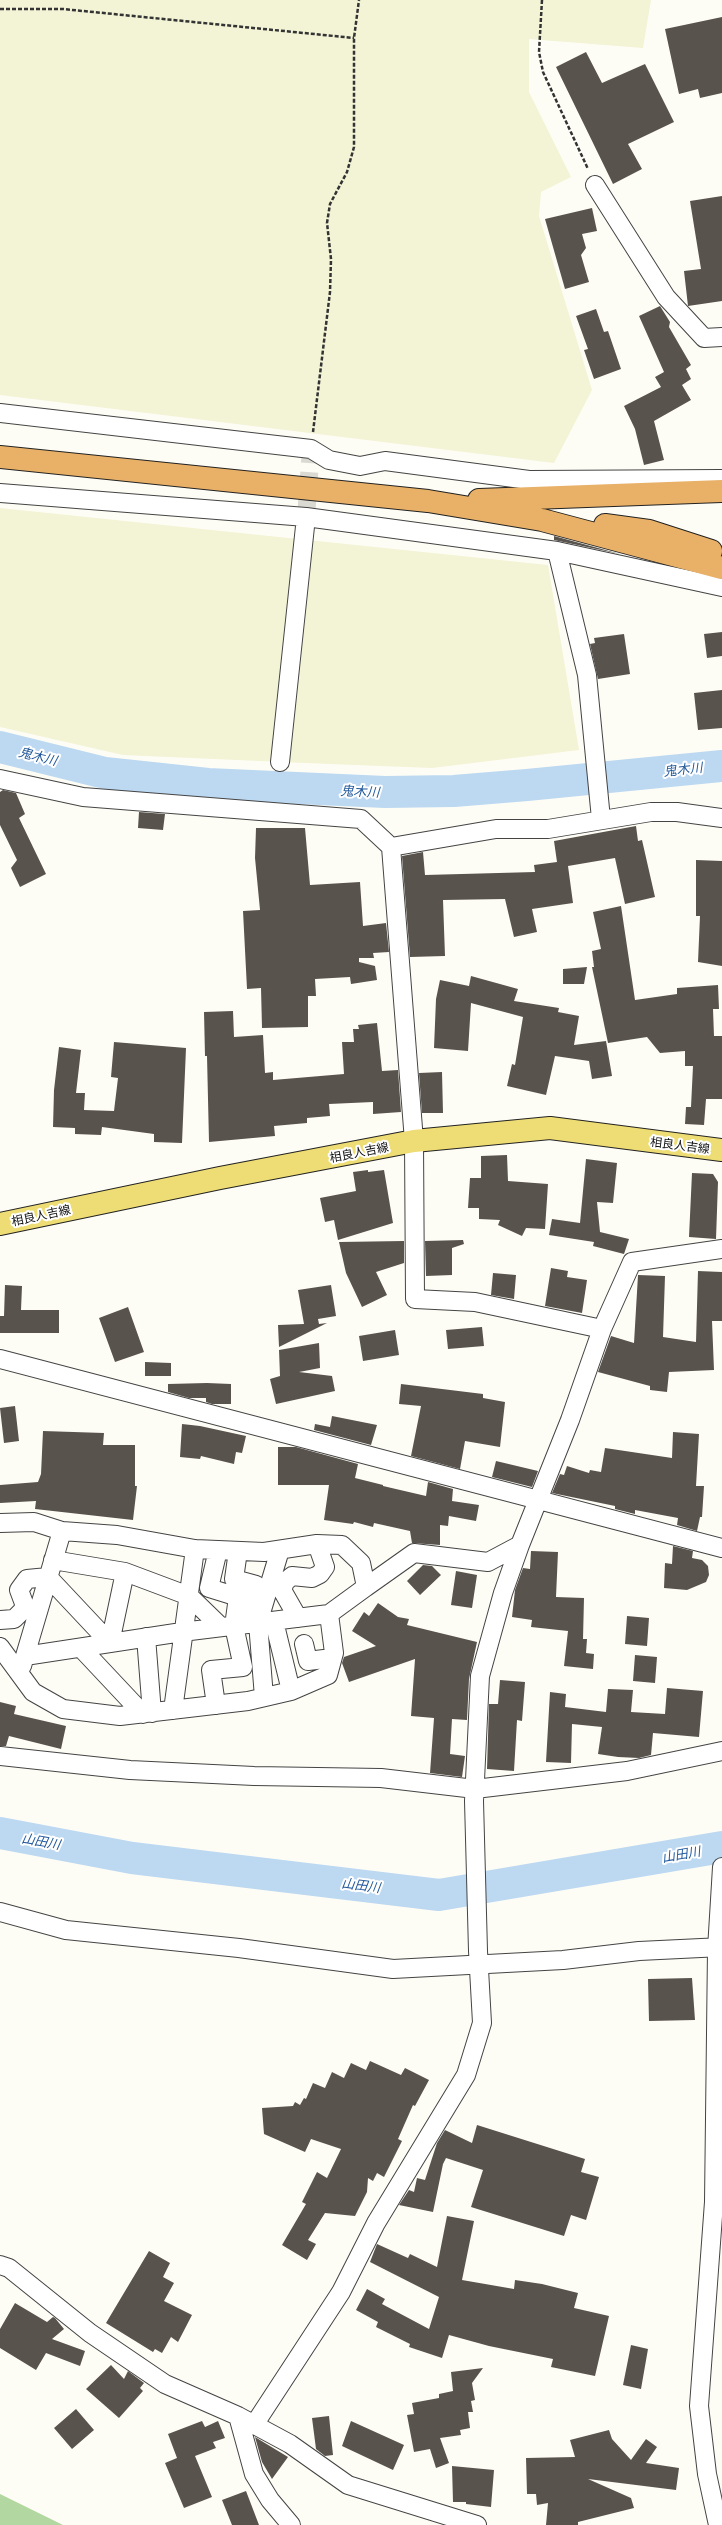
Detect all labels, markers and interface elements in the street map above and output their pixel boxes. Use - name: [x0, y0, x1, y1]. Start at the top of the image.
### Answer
- water label: 鬼木川: [17, 744, 59, 768]
- water label: 鬼木川: [663, 759, 703, 779]
- water label: 鬼木川: [340, 782, 380, 800]
- street label: 相良人吉線: [649, 1134, 711, 1156]
- street label: 相良人吉線: [328, 1139, 390, 1165]
- street label: 相良人吉線: [10, 1202, 72, 1228]
- water label: 山田川: [20, 1830, 62, 1852]
- water label: 山田川: [660, 1843, 702, 1865]
- water label: 山田川: [341, 1875, 381, 1895]

